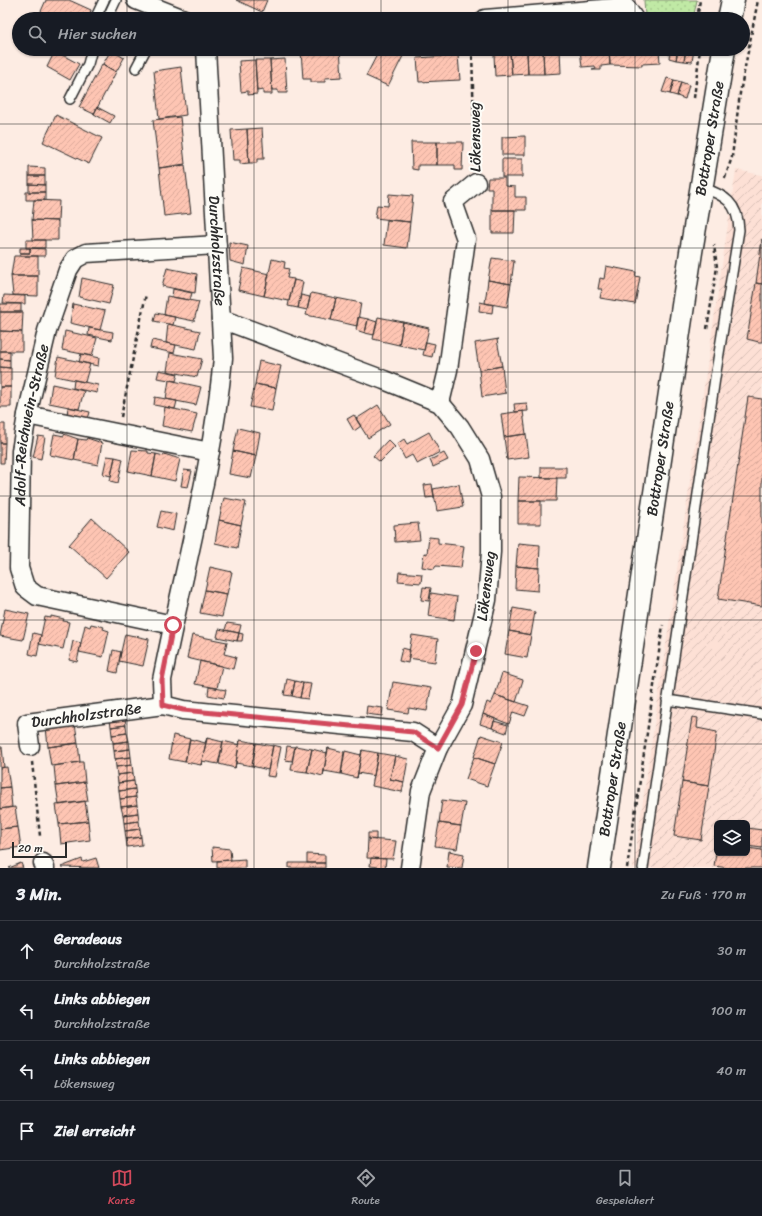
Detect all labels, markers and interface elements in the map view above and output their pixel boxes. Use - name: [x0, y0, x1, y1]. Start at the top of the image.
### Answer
- search box: [12, 12, 750, 56]
- text: Hier suchen: [58, 21, 137, 47]
- icon: search: [26, 23, 48, 45]
- street label: Bottroper Straße: [687, 79, 732, 198]
- street label: Lökensweg: [461, 101, 489, 172]
- street label: Durchholzstraße: [201, 195, 233, 307]
- street label: Adolf-Reichwein-Straße: [7, 341, 57, 507]
- street label: Bottroper Straße: [639, 399, 682, 518]
- street label: Lökensweg: [469, 549, 503, 622]
- route start: [164, 616, 182, 634]
- route end: [467, 642, 485, 660]
- street label: Durchholzstraße: [30, 695, 143, 735]
- street label: Bottroper Straße: [591, 719, 634, 838]
- map controls: [714, 820, 750, 856]
- button: layers: [714, 820, 750, 856]
- text: 20 m: [18, 839, 43, 858]
- scale bar: [12, 840, 67, 859]
- text: 3 Min.: [16, 879, 63, 909]
- text: Zu Fuß · 170 m: [661, 883, 746, 906]
- text: Geradeaus: [54, 926, 122, 952]
- text: 30 m: [717, 939, 746, 962]
- icon: ahead: [16, 940, 38, 962]
- text: Durchholzstraße: [54, 952, 150, 975]
- text: Links abbiegen: [54, 986, 150, 1012]
- text: 100 m: [711, 999, 746, 1022]
- icon: left: [16, 1000, 38, 1022]
- text: Durchholzstraße: [54, 1012, 150, 1035]
- text: Links abbiegen: [54, 1046, 150, 1072]
- text: 40 m: [716, 1059, 746, 1082]
- icon: left: [16, 1060, 38, 1082]
- text: Lökensweg: [54, 1072, 115, 1095]
- text: Ziel erreicht: [54, 1118, 135, 1144]
- icon: arrive: [16, 1120, 38, 1142]
- tab: Karte: [108, 1167, 135, 1210]
- tab: Route: [351, 1167, 380, 1210]
- tab: Gespeichert: [596, 1167, 654, 1210]

